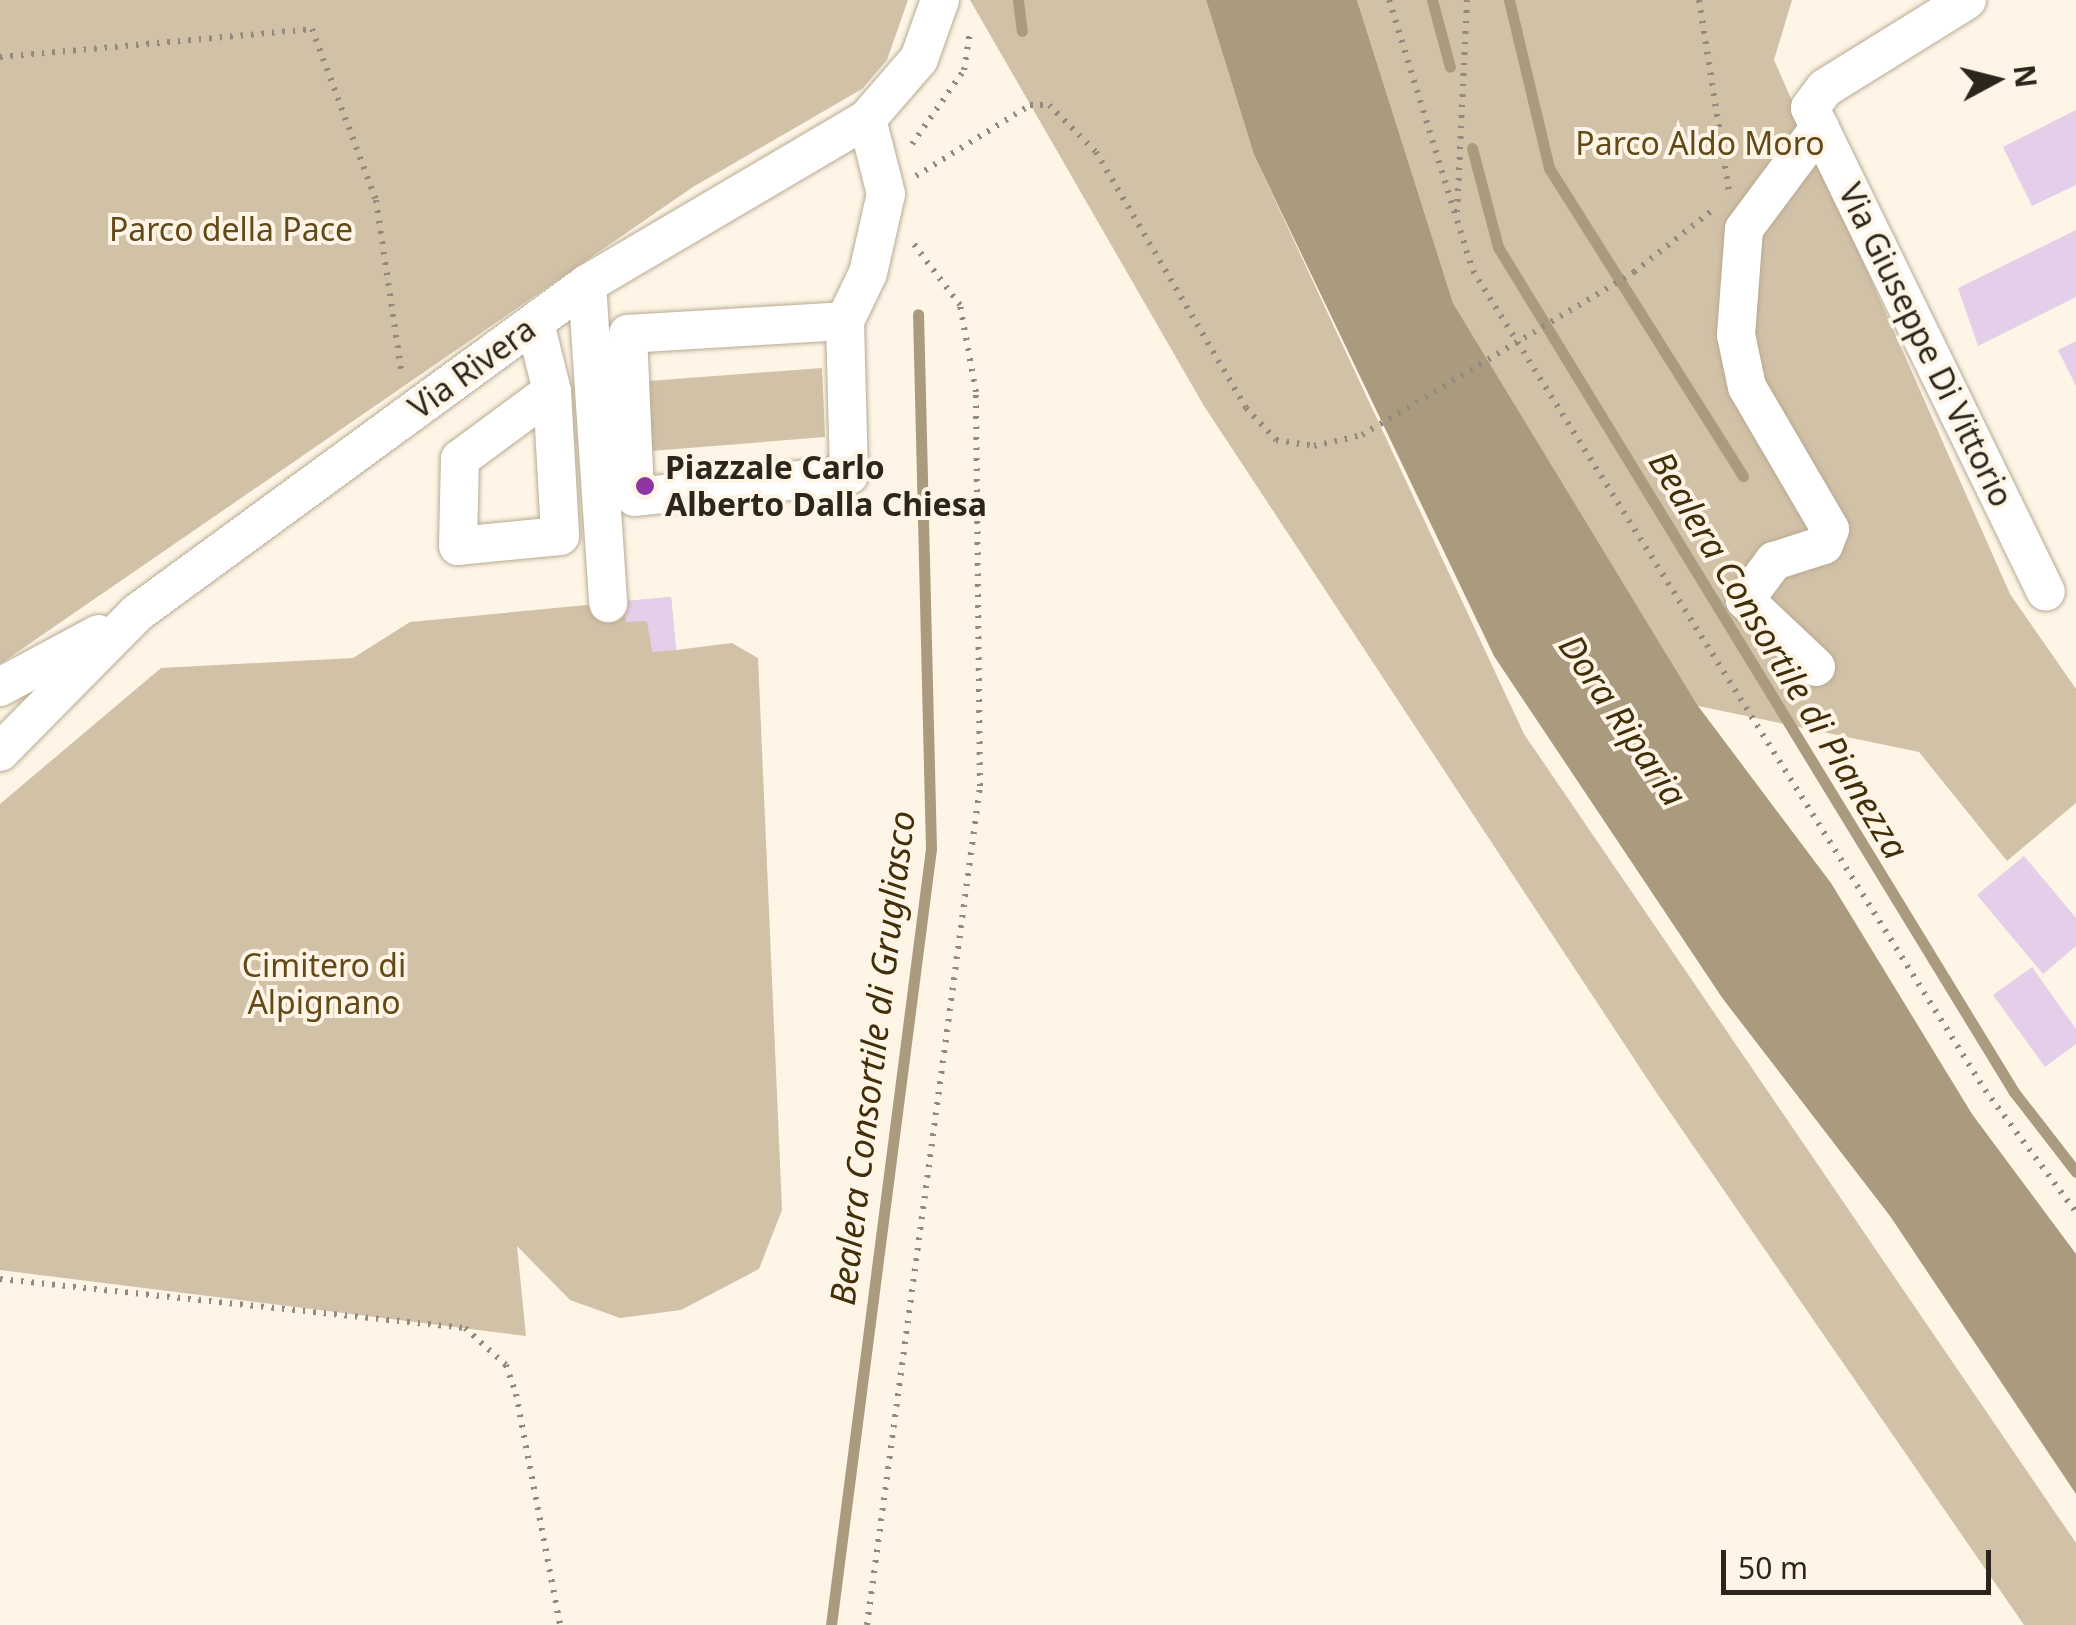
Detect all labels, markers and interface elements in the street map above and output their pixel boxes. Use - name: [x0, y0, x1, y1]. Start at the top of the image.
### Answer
- north arrow: [1946, 30, 2046, 130]
- text: N: [2006, 63, 2046, 90]
- park label: Parco Aldo Moro: [1575, 124, 1825, 162]
- street label: Via Giuseppe Di Vittorio: [1831, 177, 2021, 513]
- park label: Parco della Pace: [109, 210, 353, 248]
- street label: Via Rivera: [401, 309, 543, 427]
- water label: Bealera Consortile di Pianezza: [1640, 444, 1918, 866]
- place label: Piazzale Carlo Alberto Dalla Chiesa: [665, 449, 987, 524]
- marker: Piazzale Carlo Alberto Dalla Chiesa: [634, 475, 656, 497]
- water label: Dora Riparia: [1550, 626, 1696, 814]
- water label: Bealera Consortile di Grugliasco: [821, 808, 923, 1308]
- park label: Cimitero di Alpignano: [242, 947, 406, 1022]
- scale bar: [1726, 1530, 1996, 1592]
- text: 50 m: [1738, 1547, 1808, 1588]

